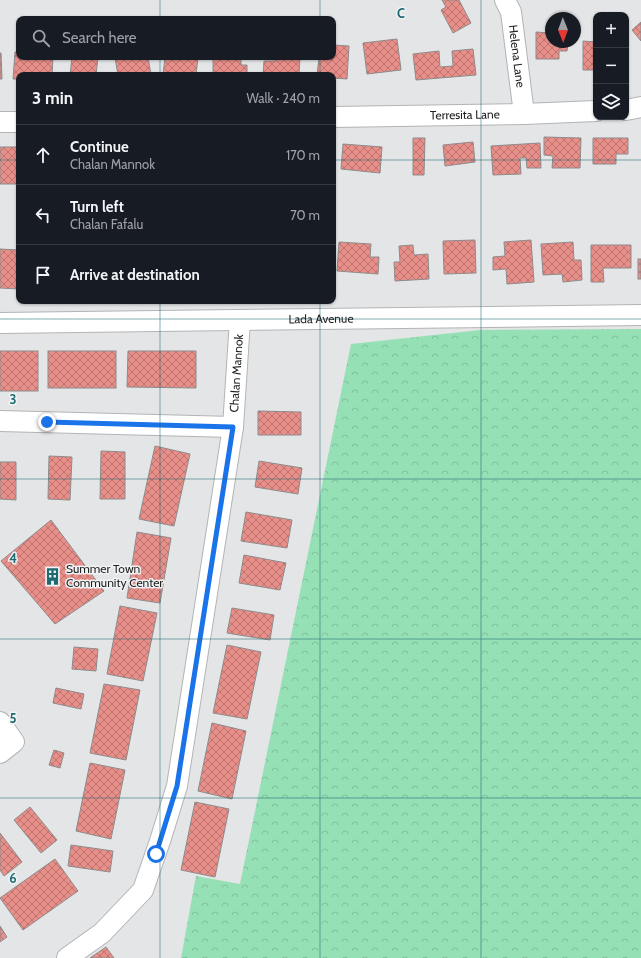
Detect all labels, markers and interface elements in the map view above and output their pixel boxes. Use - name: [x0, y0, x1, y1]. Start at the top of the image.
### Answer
- text: C: [397, 5, 405, 21]
- north arrow: [545, 12, 581, 48]
- map controls: [593, 12, 629, 120]
- button: +: [593, 12, 629, 48]
- search box: [16, 16, 336, 60]
- street label: Helena Lane: [506, 24, 529, 88]
- icon: search: [30, 27, 52, 49]
- text: Search here: [62, 29, 137, 47]
- button: −: [593, 48, 629, 84]
- button: layers: [593, 84, 629, 120]
- text: 3 min: [32, 88, 73, 108]
- text: Walk · 240 m: [246, 90, 320, 106]
- street label: Terresita Lane: [430, 106, 500, 122]
- text: Continue: [70, 138, 129, 156]
- icon: ahead: [32, 144, 54, 166]
- text: 170 m: [286, 147, 320, 163]
- text: Chalan Mannok: [70, 156, 155, 172]
- text: Turn left: [70, 198, 124, 216]
- icon: left: [32, 204, 54, 226]
- text: 70 m: [290, 207, 320, 223]
- text: Chalan Fafalu: [70, 216, 143, 232]
- icon: arrive: [32, 264, 54, 286]
- text: Arrive at destination: [70, 266, 200, 284]
- street label: Lada Avenue: [288, 311, 354, 326]
- street label: Chalan Mannok: [226, 333, 246, 413]
- text: 3: [9, 391, 17, 407]
- route end: [38, 413, 56, 431]
- text: 4: [9, 550, 17, 566]
- place label: Summer Town Community Center: [66, 561, 163, 590]
- building icon: Summer Town Community Center: [43, 566, 63, 586]
- text: 5: [10, 710, 17, 726]
- route start: [147, 845, 165, 863]
- text: 6: [9, 870, 17, 886]

